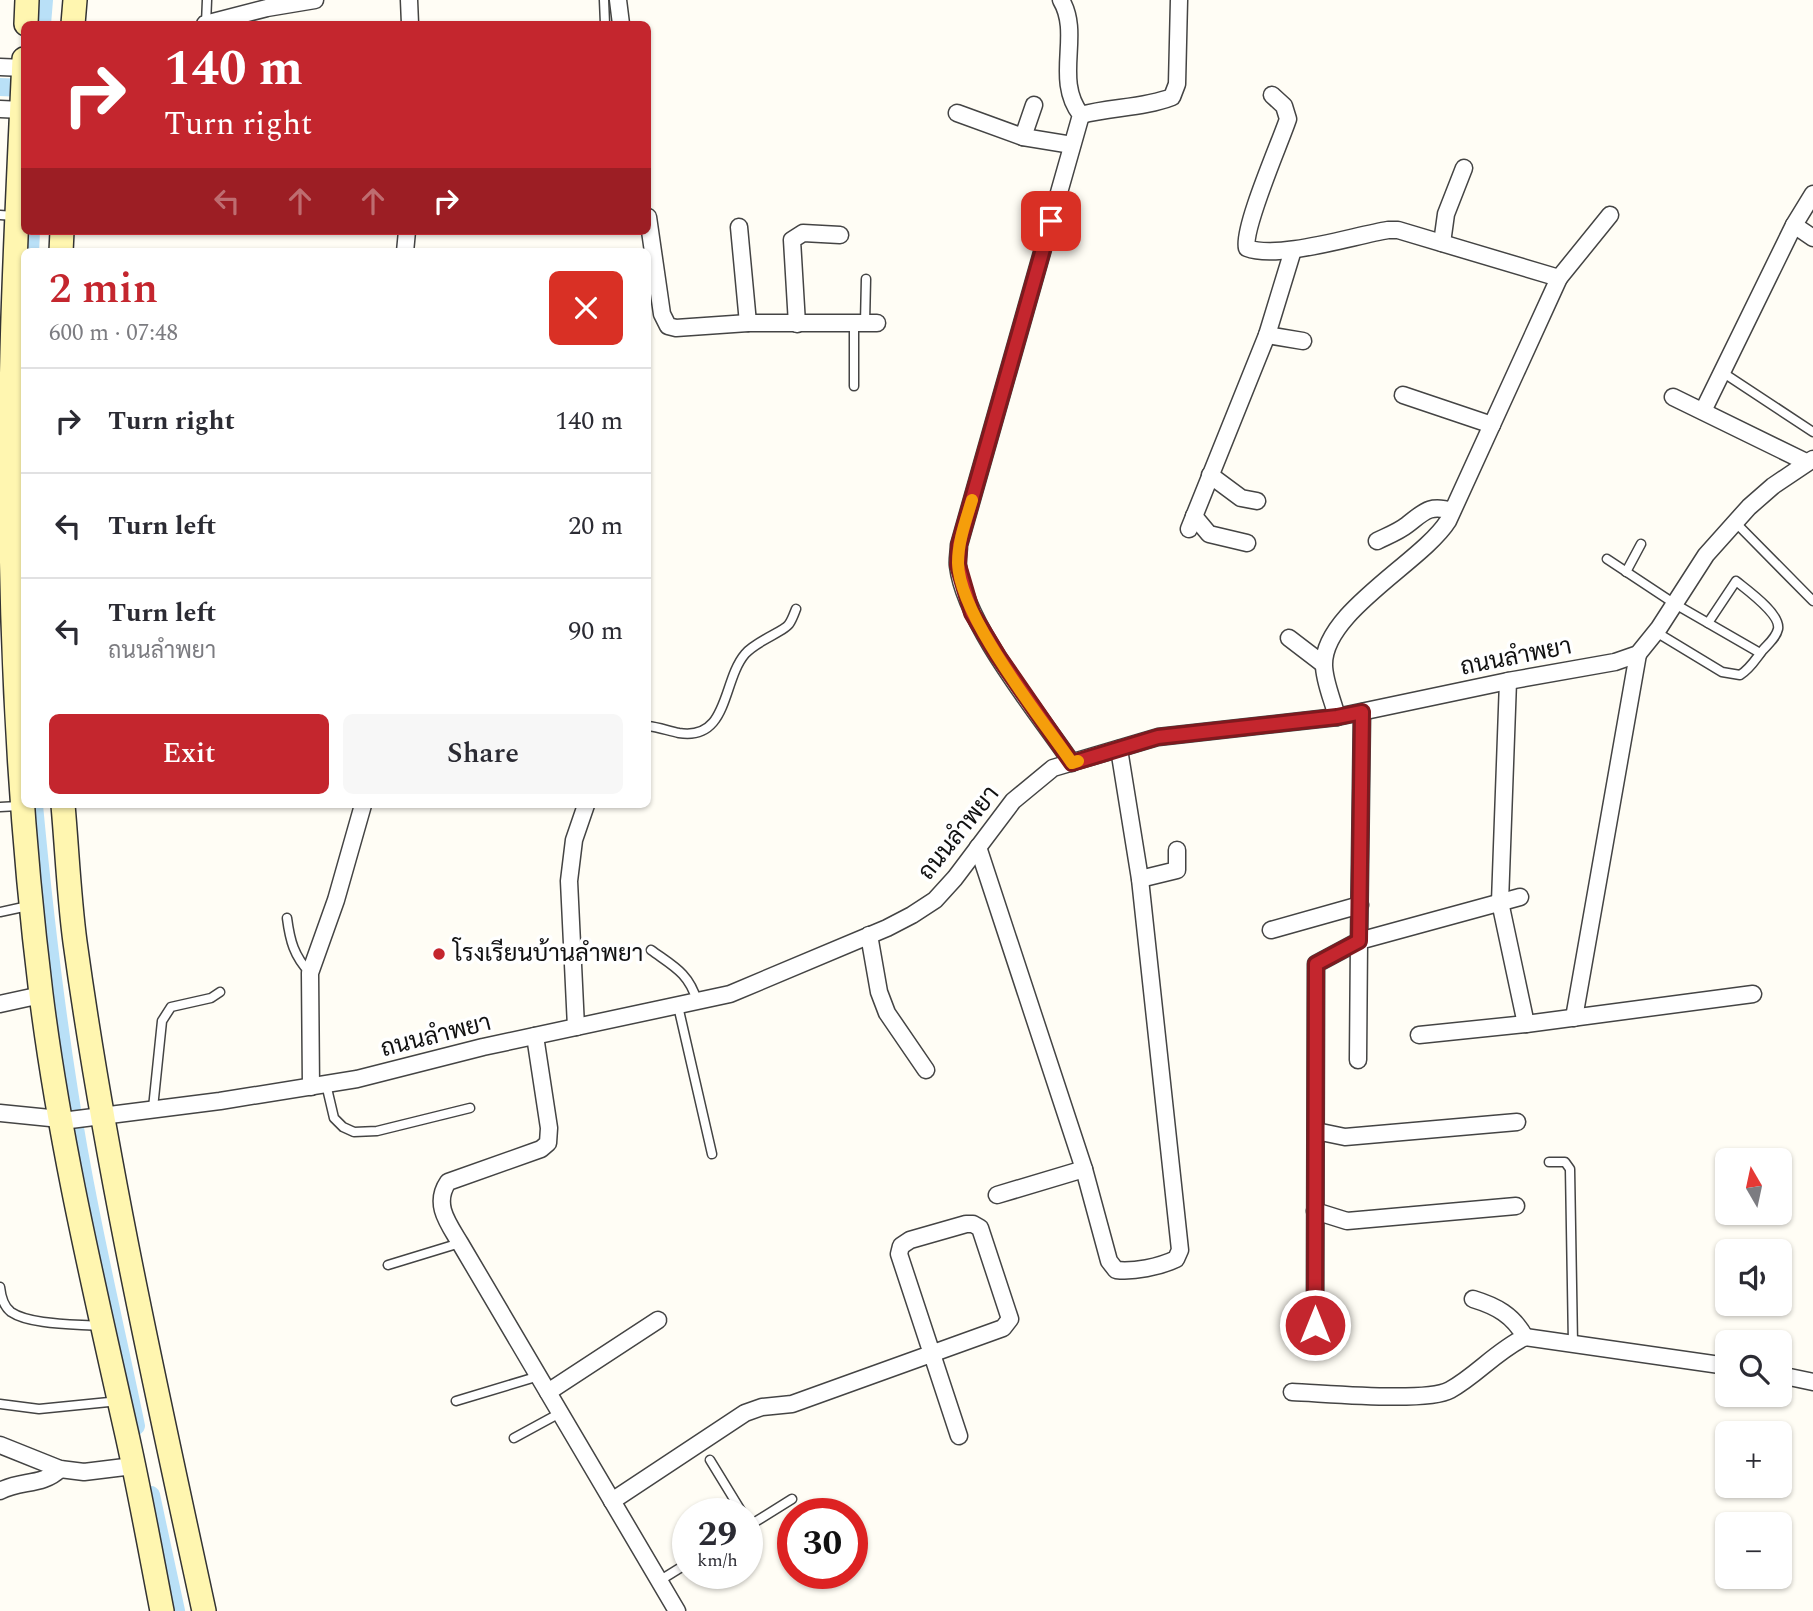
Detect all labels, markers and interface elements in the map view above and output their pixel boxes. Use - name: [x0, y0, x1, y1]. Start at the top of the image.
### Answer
- text: 140 m: [164, 32, 303, 107]
- icon: right: [49, 49, 140, 140]
- text: Turn right: [164, 100, 312, 149]
- icon: left: [208, 182, 246, 220]
- icon: ahead: [281, 182, 319, 220]
- icon: ahead: [354, 182, 392, 220]
- icon: right: [427, 182, 465, 220]
- pin: [1021, 191, 1081, 251]
- icon: arrive: [1032, 202, 1070, 240]
- text: 2 min: [49, 258, 158, 321]
- button: close: [549, 271, 623, 345]
- text: 600 m · 07:48: [49, 316, 178, 351]
- text: Turn right: [108, 401, 235, 441]
- text: 140 m: [555, 401, 623, 441]
- icon: right: [49, 402, 87, 440]
- text: Turn left: [108, 506, 216, 546]
- text: 20 m: [568, 506, 623, 546]
- icon: left: [49, 507, 87, 545]
- text: Turn left: [108, 593, 216, 633]
- text: 90 m: [568, 611, 623, 651]
- icon: left: [49, 612, 87, 650]
- street label: ถนนลำพยา: [1457, 629, 1575, 685]
- text: ถนนลำพยา: [108, 634, 216, 669]
- button: Exit: [49, 714, 329, 794]
- button: Share: [343, 714, 623, 794]
- street label: ถนนลำพยา: [910, 778, 1008, 888]
- place label: โรงเรียนบ้านลำพยา: [451, 936, 643, 972]
- marker: โรงเรียนบ้านลำพยา: [431, 946, 447, 962]
- street label: ถนนลำพยา: [377, 1005, 495, 1067]
- north arrow: [1715, 1148, 1792, 1225]
- map controls: [1715, 1148, 1792, 1589]
- button: sound: [1715, 1239, 1792, 1316]
- position arrow: [1278, 1288, 1352, 1362]
- button: search: [1715, 1330, 1792, 1407]
- button: +: [1715, 1421, 1792, 1498]
- speed limit sign: 30: [777, 1498, 868, 1589]
- text: 29: [698, 1508, 737, 1561]
- button: −: [1715, 1512, 1792, 1589]
- text: km/h: [697, 1547, 738, 1574]

